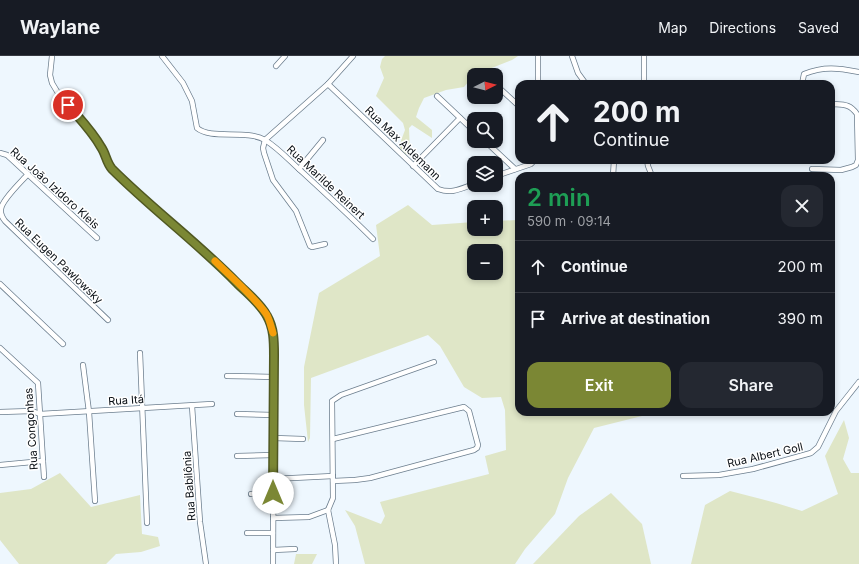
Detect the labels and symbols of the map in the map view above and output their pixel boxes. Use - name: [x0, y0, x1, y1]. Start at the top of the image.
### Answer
- north arrow: [467, 68, 503, 104]
- pin: [51, 88, 85, 122]
- street label: Rua Max Aldemann: [362, 103, 444, 183]
- street label: Rua Marilde Reinert: [284, 142, 368, 222]
- street label: Rua João Izidoro Kleis: [7, 144, 103, 232]
- street label: Rua Eugen Pawlowsky: [12, 215, 106, 307]
- street label: Rua Congonhas: [21, 387, 41, 471]
- street label: Rua Itá: [108, 392, 144, 408]
- street label: Rua Albert Goll: [726, 439, 804, 471]
- street label: Rua Babilônia: [180, 450, 198, 522]
- position arrow: [252, 472, 294, 514]

